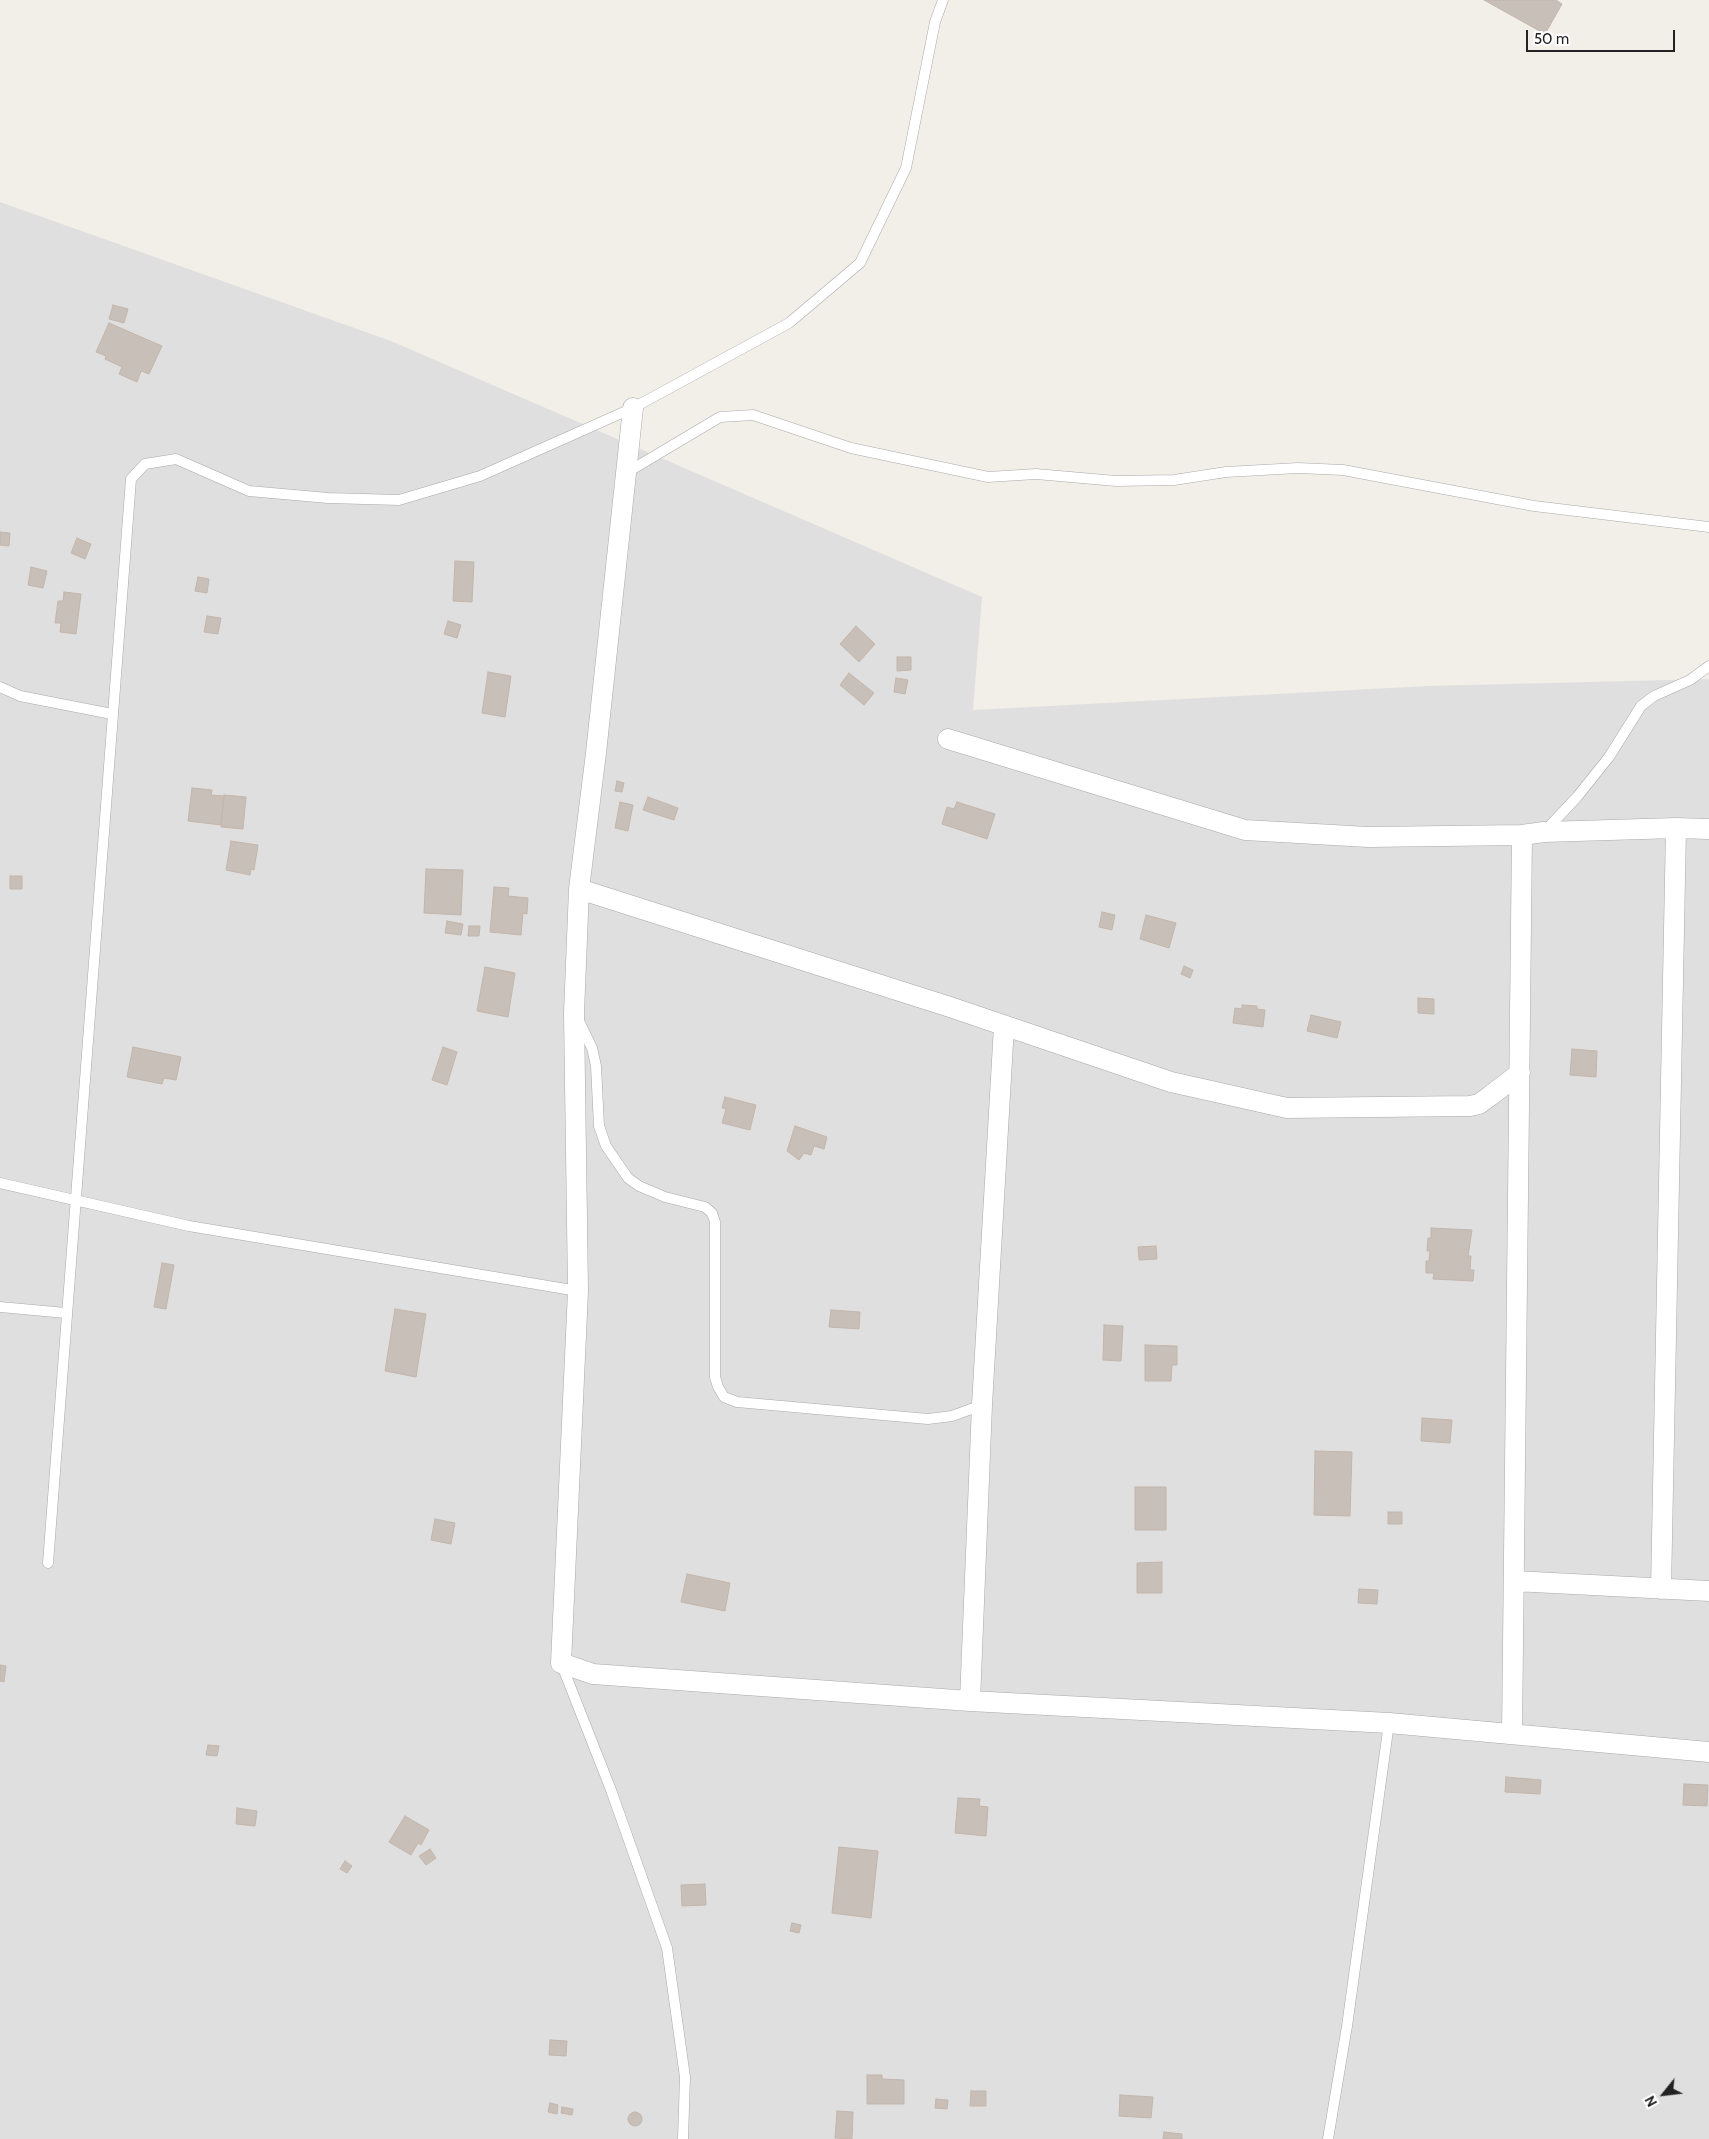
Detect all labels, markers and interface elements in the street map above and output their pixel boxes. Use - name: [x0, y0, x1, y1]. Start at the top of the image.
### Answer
- scale bar: [1529, 20, 1678, 52]
- text: 50 m: [1534, 30, 1569, 48]
- north arrow: [1639, 2069, 1689, 2119]
- text: N: [1641, 2093, 1661, 2110]

